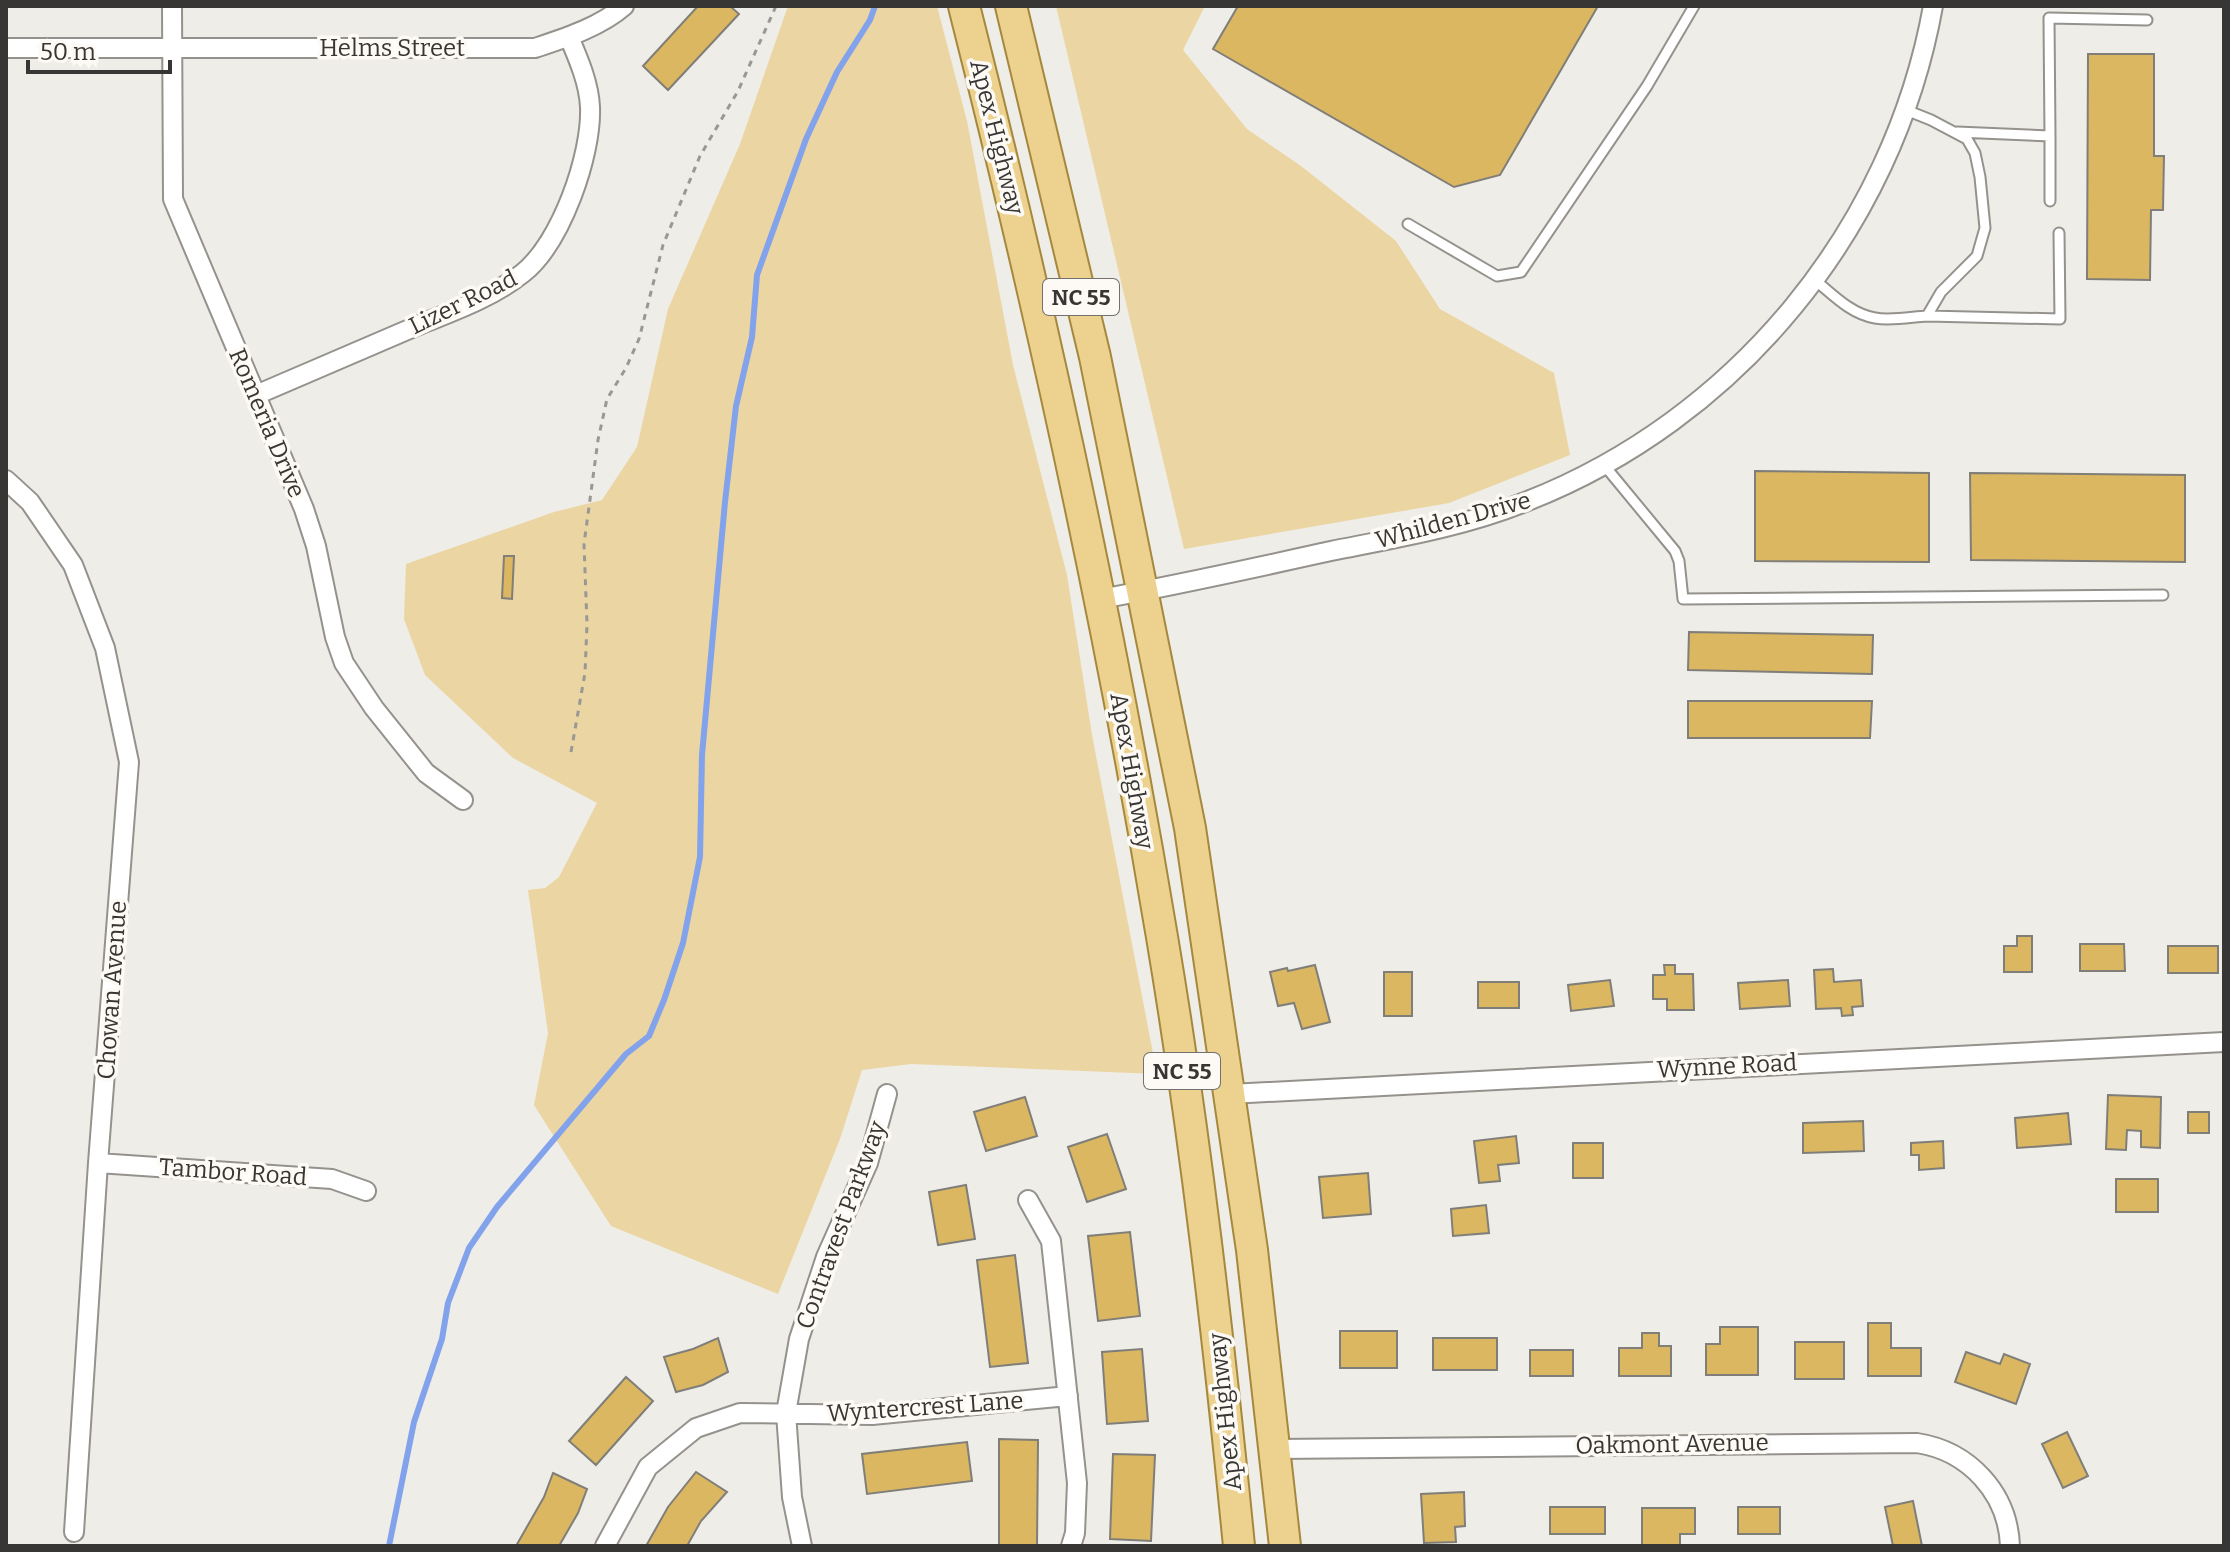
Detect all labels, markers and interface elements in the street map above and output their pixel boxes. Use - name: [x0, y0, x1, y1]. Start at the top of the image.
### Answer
- scale bar: [28, 24, 170, 74]
- street label: Helms Street: [319, 34, 465, 62]
- text: 50 m: [40, 38, 96, 66]
- street label: Apex Highway: [964, 57, 1030, 218]
- street label: Lizer Road: [404, 264, 522, 340]
- road number: NC 55: [1043, 279, 1119, 315]
- street label: Romeria Drive: [223, 344, 311, 502]
- street label: Whilden Drive: [1372, 486, 1534, 554]
- street label: Apex Highway: [1104, 690, 1160, 852]
- street label: Chowan Avenue: [92, 900, 132, 1080]
- street label: Wynne Road: [1656, 1048, 1798, 1084]
- road number: NC 55: [1144, 1053, 1220, 1089]
- street label: Contravest Parkway: [790, 1117, 892, 1333]
- street label: Tambor Road: [158, 1153, 308, 1191]
- street label: Apex Highway: [1203, 1331, 1247, 1492]
- street label: Wyntercrest Lane: [826, 1386, 1024, 1428]
- street label: Oakmont Avenue: [1575, 1428, 1769, 1460]

